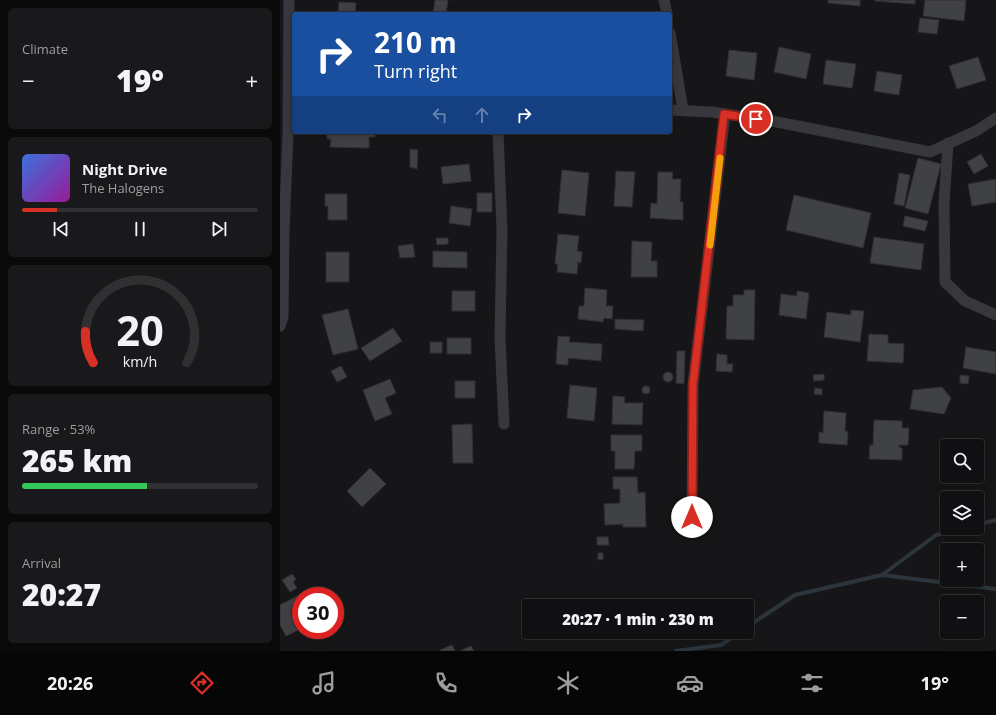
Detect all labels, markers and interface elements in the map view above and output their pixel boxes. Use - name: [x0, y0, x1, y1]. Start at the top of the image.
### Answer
- text: 210 m: [374, 23, 457, 61]
- icon: right: [308, 28, 360, 80]
- text: Climate: [22, 40, 68, 58]
- text: Turn right: [374, 59, 457, 83]
- text: 19°: [116, 60, 164, 101]
- text: −: [22, 65, 35, 95]
- text: +: [245, 65, 258, 95]
- pin: [739, 102, 773, 136]
- icon: left: [429, 104, 451, 126]
- icon: ahead: [471, 104, 493, 126]
- icon: right: [513, 104, 535, 126]
- icon: arrive: [745, 108, 767, 130]
- text: Night Drive: [82, 159, 167, 179]
- text: The Halogens: [82, 179, 164, 197]
- icon: previous: [50, 218, 72, 240]
- icon: pause: [129, 218, 151, 240]
- icon: next: [208, 218, 230, 240]
- text: 20: [116, 302, 164, 358]
- text: km/h: [123, 352, 157, 371]
- text: Range · 53%: [22, 420, 95, 438]
- map controls: [940, 439, 984, 639]
- button: search: [940, 439, 984, 483]
- text: 265 km: [22, 440, 132, 481]
- button: layers: [940, 491, 984, 535]
- position arrow: [671, 496, 713, 538]
- button: +: [940, 543, 984, 587]
- text: Arrival: [22, 554, 61, 572]
- text: 20:27: [22, 574, 101, 615]
- speed limit sign: 30: [292, 587, 344, 639]
- button: −: [940, 595, 984, 639]
- text: 20:27 · 1 min · 230 m: [562, 609, 714, 629]
- icon: directions: [188, 669, 216, 697]
- icon: music: [310, 669, 338, 697]
- icon: phone: [432, 669, 460, 697]
- icon: climate: [554, 669, 582, 697]
- icon: car: [676, 669, 704, 697]
- icon: filters: [798, 669, 826, 697]
- text: 20:26: [47, 671, 93, 695]
- text: 19°: [921, 671, 949, 695]

